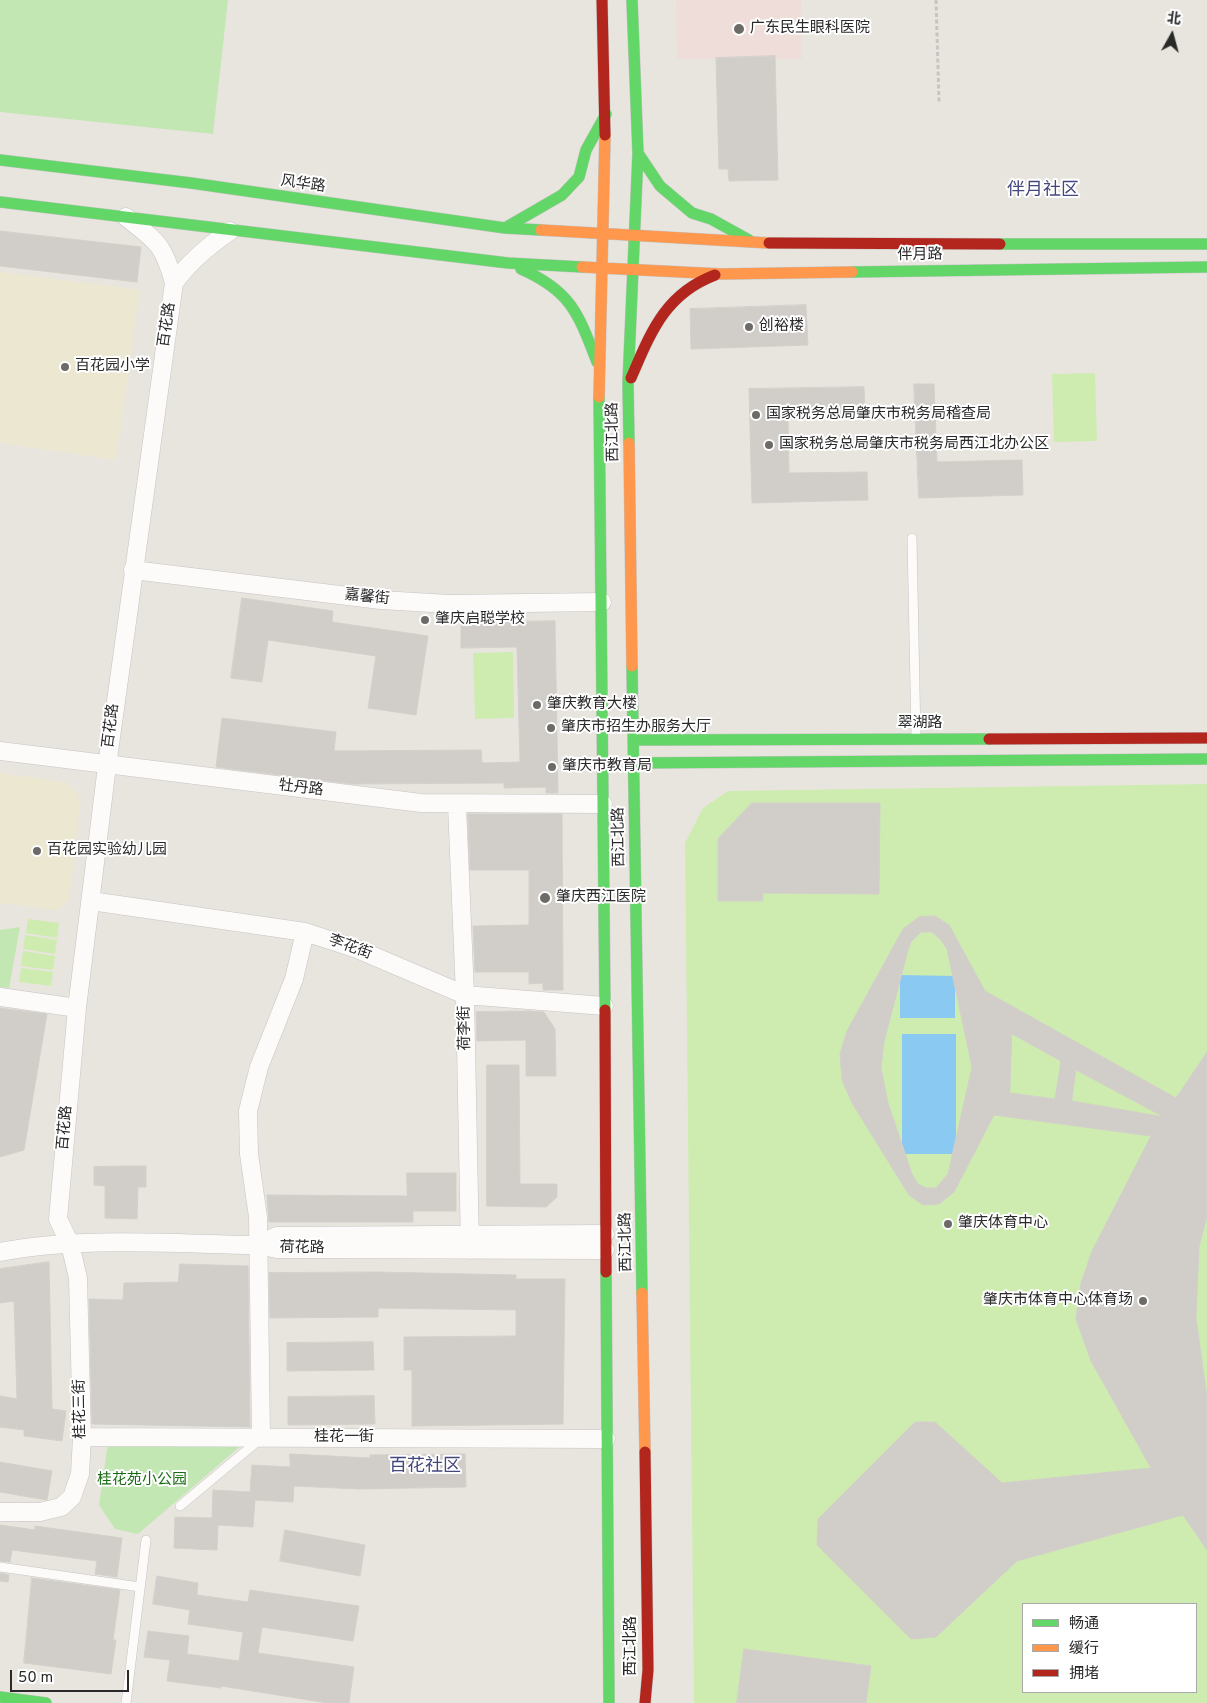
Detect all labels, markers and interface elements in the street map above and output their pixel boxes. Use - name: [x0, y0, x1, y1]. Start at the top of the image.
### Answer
- north arrow: [1147, 10, 1197, 60]
- text: 北: [1166, 10, 1182, 29]
- place label: 广东民生眼科医院: [750, 20, 870, 38]
- marker: 广东民生眼科医院: [732, 22, 746, 36]
- street label: 风华路: [279, 173, 327, 197]
- district label: 伴月社区: [1007, 180, 1079, 202]
- street label: 伴月路: [897, 247, 943, 265]
- street label: 百花路: [156, 301, 180, 349]
- place label: 创裕楼: [759, 318, 804, 336]
- marker: 创裕楼: [743, 321, 755, 333]
- place label: 百花园小学: [75, 358, 150, 376]
- marker: 百花园小学: [59, 361, 71, 373]
- street label: 西江北路: [604, 402, 624, 462]
- place label: 国家税务总局肇庆市税务局稽查局: [766, 406, 991, 424]
- marker: 国家税务总局肇庆市税务局稽查局: [750, 409, 762, 421]
- place label: 国家税务总局肇庆市税务局西江北办公区: [779, 436, 1049, 454]
- marker: 国家税务总局肇庆市税务局西江北办公区: [763, 439, 775, 451]
- street label: 嘉馨街: [344, 587, 390, 609]
- place label: 肇庆启聪学校: [435, 611, 525, 629]
- marker: 肇庆启聪学校: [419, 614, 431, 626]
- place label: 肇庆教育大楼: [547, 696, 637, 714]
- marker: 肇庆教育大楼: [531, 699, 543, 711]
- street label: 百花路: [100, 703, 124, 749]
- street label: 翠湖路: [898, 715, 942, 733]
- place label: 肇庆市招生办服务大厅: [561, 719, 711, 737]
- marker: 肇庆市招生办服务大厅: [545, 722, 557, 734]
- place label: 肇庆市教育局: [562, 758, 652, 776]
- marker: 肇庆市教育局: [546, 761, 558, 773]
- street label: 牡丹路: [278, 777, 324, 801]
- street label: 西江北路: [610, 807, 630, 867]
- place label: 百花园实验幼儿园: [47, 842, 167, 860]
- marker: 百花园实验幼儿园: [31, 845, 43, 857]
- place label: 肇庆西江医院: [556, 889, 646, 907]
- marker: 肇庆西江医院: [538, 891, 552, 905]
- street label: 李花街: [326, 932, 374, 964]
- street label: 荷李街: [457, 1005, 475, 1051]
- street label: 百花路: [55, 1105, 77, 1151]
- street label: 西江北路: [617, 1212, 637, 1272]
- place label: 肇庆体育中心: [958, 1215, 1048, 1233]
- marker: 肇庆体育中心: [942, 1218, 954, 1230]
- street label: 荷花路: [279, 1240, 325, 1258]
- place label: 肇庆市体育中心体育场: [983, 1292, 1133, 1310]
- marker: 肇庆市体育中心体育场: [1137, 1295, 1149, 1307]
- street label: 桂花三街: [71, 1379, 91, 1439]
- street label: 桂花一街: [314, 1429, 374, 1447]
- district label: 百花社区: [389, 1456, 461, 1478]
- park label: 桂花苑小公园: [97, 1472, 187, 1490]
- legend: [1022, 1603, 1197, 1693]
- text: 畅通: [1069, 1615, 1099, 1634]
- street label: 西江北路: [623, 1616, 641, 1676]
- text: 缓行: [1069, 1640, 1099, 1659]
- scale bar: [12, 1660, 131, 1692]
- text: 拥堵: [1069, 1665, 1099, 1684]
- text: 50 m: [18, 1669, 53, 1688]

